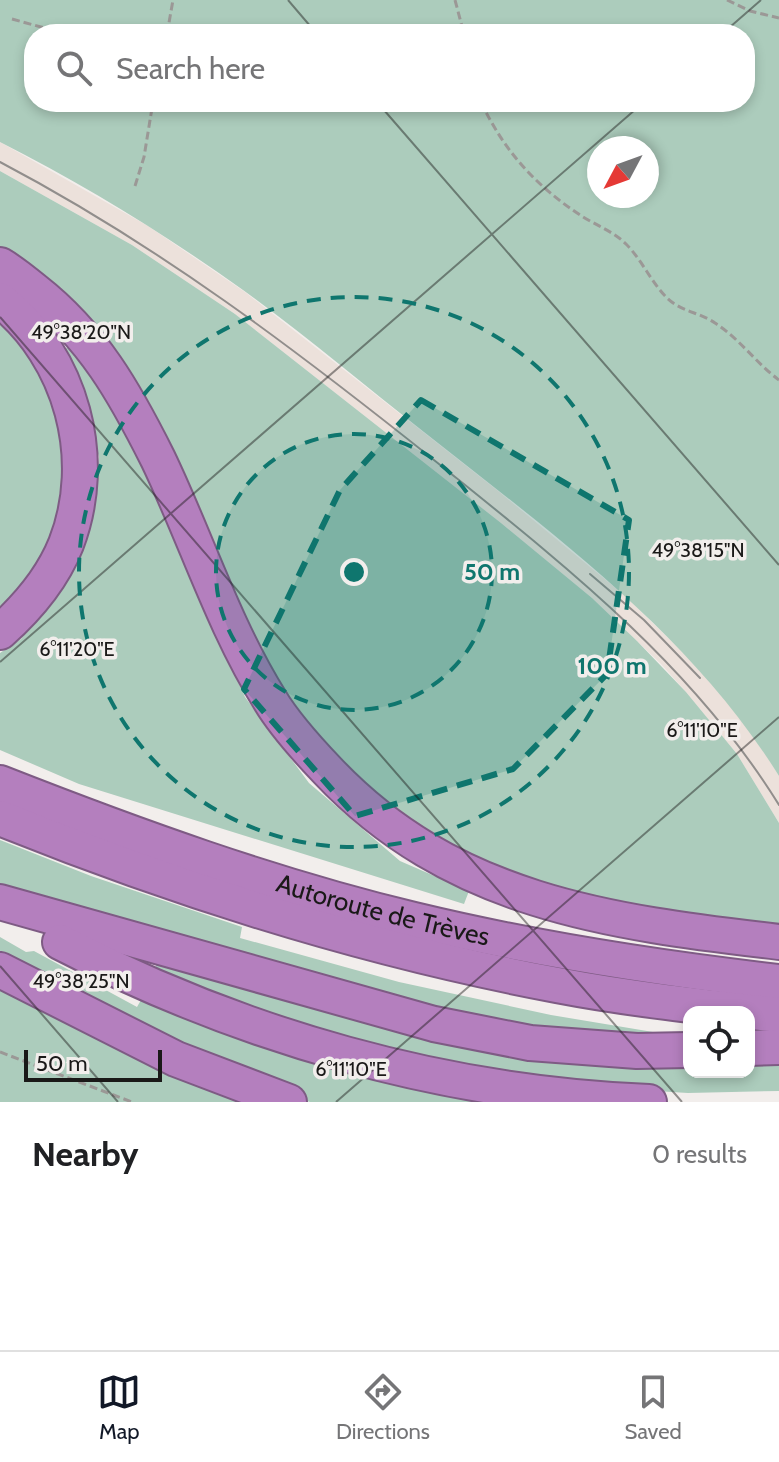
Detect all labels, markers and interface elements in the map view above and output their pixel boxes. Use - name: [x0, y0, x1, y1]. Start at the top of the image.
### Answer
- search box: [24, 24, 755, 112]
- icon: search: [52, 46, 96, 90]
- text: Search here: [116, 50, 265, 87]
- north arrow: [587, 136, 659, 208]
- text: 49°38'20"N: [31, 320, 131, 344]
- text: 49°38'15"N: [652, 538, 744, 562]
- text: 50 m: [464, 557, 520, 586]
- centre of rings: [340, 558, 368, 586]
- text: 6°11'20"E: [39, 637, 115, 661]
- text: 100 m: [577, 651, 647, 680]
- text: 6°11'10"E: [666, 718, 738, 742]
- street label: Autoroute de Trèves: [273, 867, 493, 953]
- text: 49°38'25"N: [33, 969, 129, 993]
- map controls: [683, 1006, 755, 1078]
- button: locate: [683, 1006, 755, 1078]
- scale bar: [24, 1046, 162, 1082]
- text: 50 m: [36, 1050, 88, 1077]
- text: 6°11'10"E: [315, 1057, 387, 1081]
- text: Nearby: [32, 1133, 139, 1175]
- text: 0 results: [652, 1138, 747, 1170]
- tab: Map: [97, 1370, 141, 1445]
- tab: Directions: [336, 1370, 430, 1445]
- tab: Saved: [625, 1370, 682, 1445]

